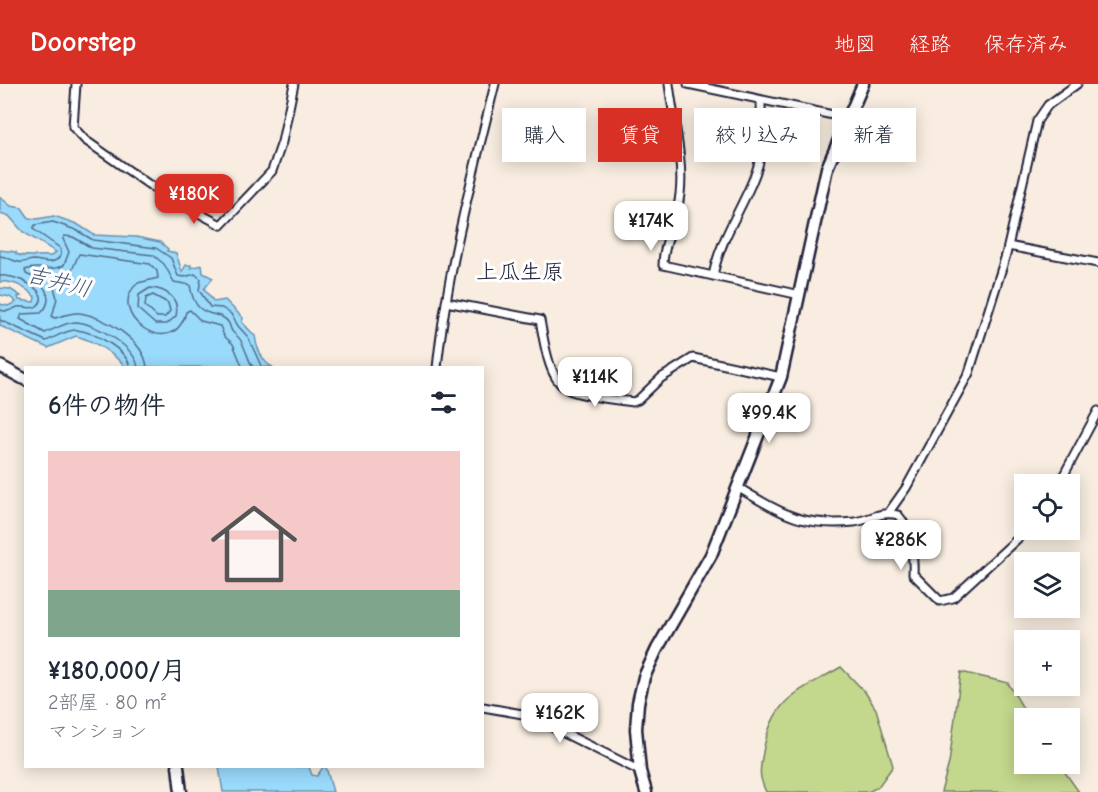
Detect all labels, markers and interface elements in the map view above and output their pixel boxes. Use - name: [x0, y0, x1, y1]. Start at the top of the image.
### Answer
- text: Doorstep: [30, 26, 136, 58]
- text: 地図: [834, 32, 876, 56]
- text: 経路: [909, 32, 951, 56]
- text: 保存済み: [984, 32, 1068, 56]
- chip: 購入: [502, 108, 586, 162]
- chip: 賃貸: [598, 108, 682, 162]
- chip: 絞り込み: [694, 108, 820, 162]
- chip: 新着: [832, 108, 916, 162]
- pin: ¥180K: [152, 174, 236, 225]
- text: ¥180K: [169, 182, 219, 205]
- pin: ¥174K: [609, 201, 693, 252]
- text: ¥174K: [628, 209, 674, 232]
- district label: 上瓜生原: [476, 259, 564, 285]
- water label: 吉井川: [24, 261, 94, 303]
- pin: ¥114K: [553, 357, 637, 408]
- text: ¥114K: [572, 365, 618, 388]
- icon: filters: [427, 386, 460, 419]
- text: 6件の物件: [48, 391, 166, 421]
- pin: ¥99.4K: [720, 393, 818, 444]
- text: ¥99.4K: [741, 401, 797, 424]
- map controls: [1014, 474, 1080, 774]
- button: locate: [1014, 474, 1080, 540]
- icon: home: [200, 490, 308, 598]
- pin: ¥286K: [859, 520, 943, 571]
- text: ¥286K: [875, 528, 927, 551]
- button: layers: [1014, 552, 1080, 618]
- button: +: [1014, 630, 1080, 696]
- text: ¥180,000/月: [48, 656, 186, 686]
- text: 2部屋 · 80 m²: [48, 691, 166, 714]
- pin: ¥162K: [518, 693, 602, 744]
- text: ¥162K: [535, 701, 585, 724]
- button: −: [1014, 708, 1080, 774]
- text: マンション: [48, 720, 147, 743]

